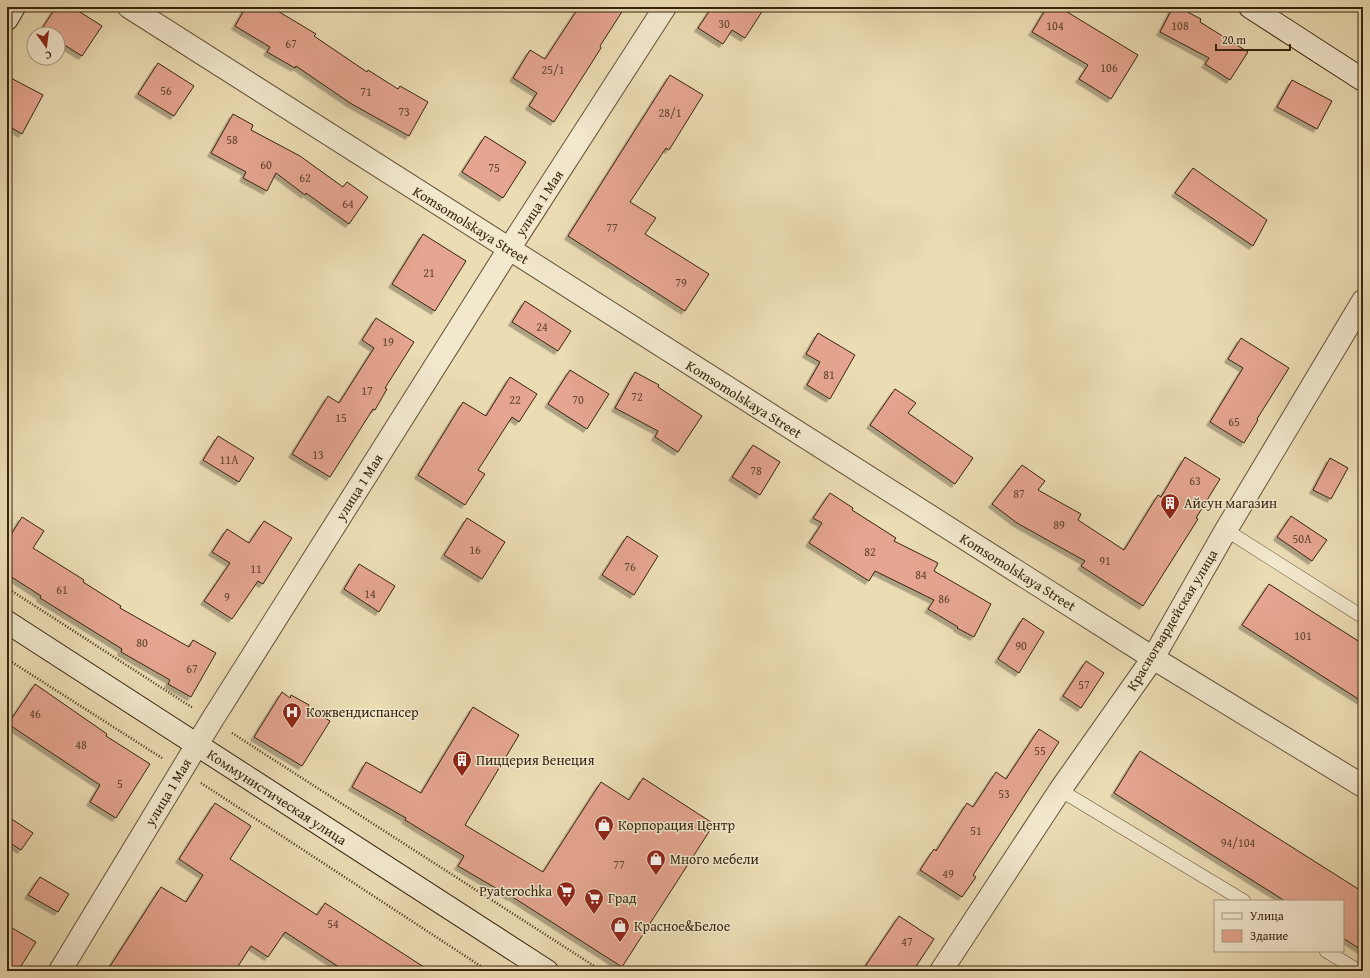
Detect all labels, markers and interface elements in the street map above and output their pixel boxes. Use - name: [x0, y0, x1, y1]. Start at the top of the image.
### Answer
- house number: 30: [718, 15, 730, 32]
- house number: 104: [1046, 17, 1064, 34]
- house number: 108: [1171, 17, 1189, 34]
- north arrow: [26, 26, 66, 66]
- scale bar: [1216, 26, 1290, 52]
- text: 20 m: [1222, 31, 1246, 48]
- house number: 67: [285, 35, 297, 52]
- text: С: [43, 47, 53, 64]
- house number: 106: [1100, 59, 1118, 76]
- house number: 25/1: [542, 61, 565, 78]
- house number: 56: [160, 82, 172, 99]
- house number: 71: [360, 83, 372, 100]
- house number: 73: [398, 103, 410, 120]
- house number: 28/1: [659, 104, 682, 121]
- house number: 58: [226, 131, 238, 148]
- house number: 60: [260, 156, 272, 173]
- house number: 75: [488, 159, 500, 176]
- street label: улица 1 Мая: [510, 166, 568, 241]
- house number: 62: [299, 169, 311, 186]
- street label: Komsomolskaya Street: [409, 181, 533, 269]
- house number: 64: [342, 195, 354, 212]
- house number: 77: [606, 219, 618, 236]
- house number: 21: [423, 264, 435, 281]
- house number: 79: [675, 274, 687, 291]
- house number: 24: [536, 318, 548, 335]
- house number: 19: [382, 333, 394, 350]
- street label: Komsomolskaya Street: [682, 355, 806, 443]
- house number: 81: [823, 366, 835, 383]
- house number: 17: [361, 382, 373, 399]
- house number: 72: [631, 388, 643, 405]
- house number: 22: [509, 391, 521, 408]
- house number: 70: [572, 391, 584, 408]
- house number: 15: [335, 409, 347, 426]
- house number: 65: [1228, 413, 1240, 430]
- house number: 13: [312, 446, 324, 463]
- street label: улица 1 Мая: [330, 450, 387, 525]
- house number: 11А: [220, 451, 239, 468]
- house number: 78: [750, 462, 762, 479]
- house number: 63: [1189, 472, 1201, 489]
- house number: 87: [1013, 485, 1025, 502]
- building icon: Айсун магазин: [1159, 492, 1181, 520]
- place label: Айсун магазин: [1184, 493, 1277, 513]
- house number: 89: [1053, 516, 1065, 533]
- street label: Komsomolskaya Street: [956, 528, 1080, 616]
- house number: 50А: [1293, 530, 1312, 547]
- house number: 16: [469, 541, 481, 558]
- house number: 82: [864, 543, 876, 560]
- street label: Красногвардейская улица: [1122, 545, 1222, 695]
- house number: 91: [1099, 552, 1111, 569]
- house number: 76: [624, 558, 636, 575]
- house number: 11: [250, 560, 262, 577]
- house number: 84: [915, 566, 927, 583]
- house number: 61: [56, 581, 68, 598]
- house number: 14: [364, 585, 376, 602]
- house number: 9: [224, 588, 230, 605]
- house number: 86: [938, 590, 950, 607]
- house number: 101: [1294, 627, 1312, 644]
- house number: 80: [136, 634, 148, 651]
- house number: 90: [1015, 637, 1027, 654]
- house number: 67: [186, 660, 198, 677]
- house number: 57: [1078, 676, 1090, 693]
- hospital icon: Кожвендиспансер: [281, 701, 303, 729]
- place label: Кожвендиспансер: [306, 702, 419, 722]
- house number: 46: [29, 705, 41, 722]
- house number: 48: [75, 736, 87, 753]
- house number: 55: [1034, 742, 1046, 759]
- street label: Коммунистическая улица: [203, 744, 351, 850]
- building icon: Пиццерия Венеция: [451, 749, 473, 777]
- place label: Пиццерия Венеция: [476, 750, 594, 770]
- street label: улица 1 Мая: [139, 755, 196, 830]
- house number: 5: [117, 775, 123, 792]
- house number: 53: [998, 785, 1010, 802]
- shop icon: Корпорация Центр: [593, 814, 615, 842]
- place label: Корпорация Центр: [618, 815, 735, 835]
- house number: 51: [970, 822, 982, 839]
- house number: 94/104: [1221, 834, 1255, 851]
- shop icon: Много мебели: [645, 848, 667, 876]
- place label: Много мебели: [670, 849, 759, 869]
- house number: 77: [613, 856, 625, 873]
- house number: 49: [942, 865, 954, 882]
- supermarket icon: Pyaterochka: [555, 880, 577, 908]
- place label: Pyaterochka: [479, 881, 552, 901]
- supermarket icon: Град: [583, 887, 605, 915]
- place label: Град: [608, 888, 637, 908]
- legend: [1214, 900, 1344, 952]
- text: Улица: [1250, 907, 1284, 924]
- house number: 54: [327, 915, 339, 932]
- shop icon: Красное&Белое: [609, 915, 631, 943]
- place label: Красное&Белое: [634, 916, 731, 936]
- text: Здание: [1250, 927, 1289, 944]
- house number: 47: [901, 933, 913, 950]

